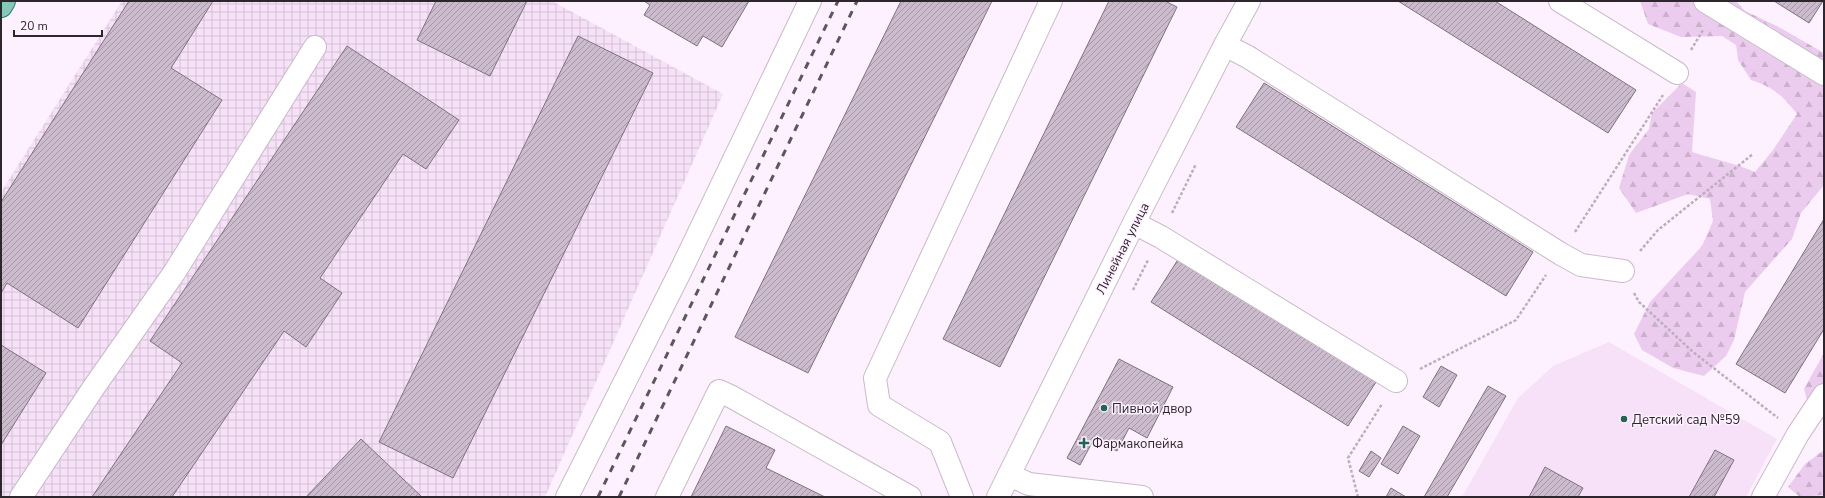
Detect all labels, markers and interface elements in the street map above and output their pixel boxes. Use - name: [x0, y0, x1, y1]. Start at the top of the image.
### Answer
- scale bar: [14, 12, 102, 38]
- text: 20 m: [20, 18, 48, 34]
- street label: Линейная улица: [1092, 199, 1154, 297]
- place label: Пивной двор: [1112, 400, 1193, 418]
- marker: Пивной двор: [1099, 403, 1109, 413]
- place label: Детский сад №59: [1632, 411, 1740, 429]
- marker: Детский сад №59: [1619, 414, 1629, 424]
- place label: Фармакопейка: [1092, 435, 1184, 453]
- marker: Фармакопейка: [1079, 438, 1089, 448]

